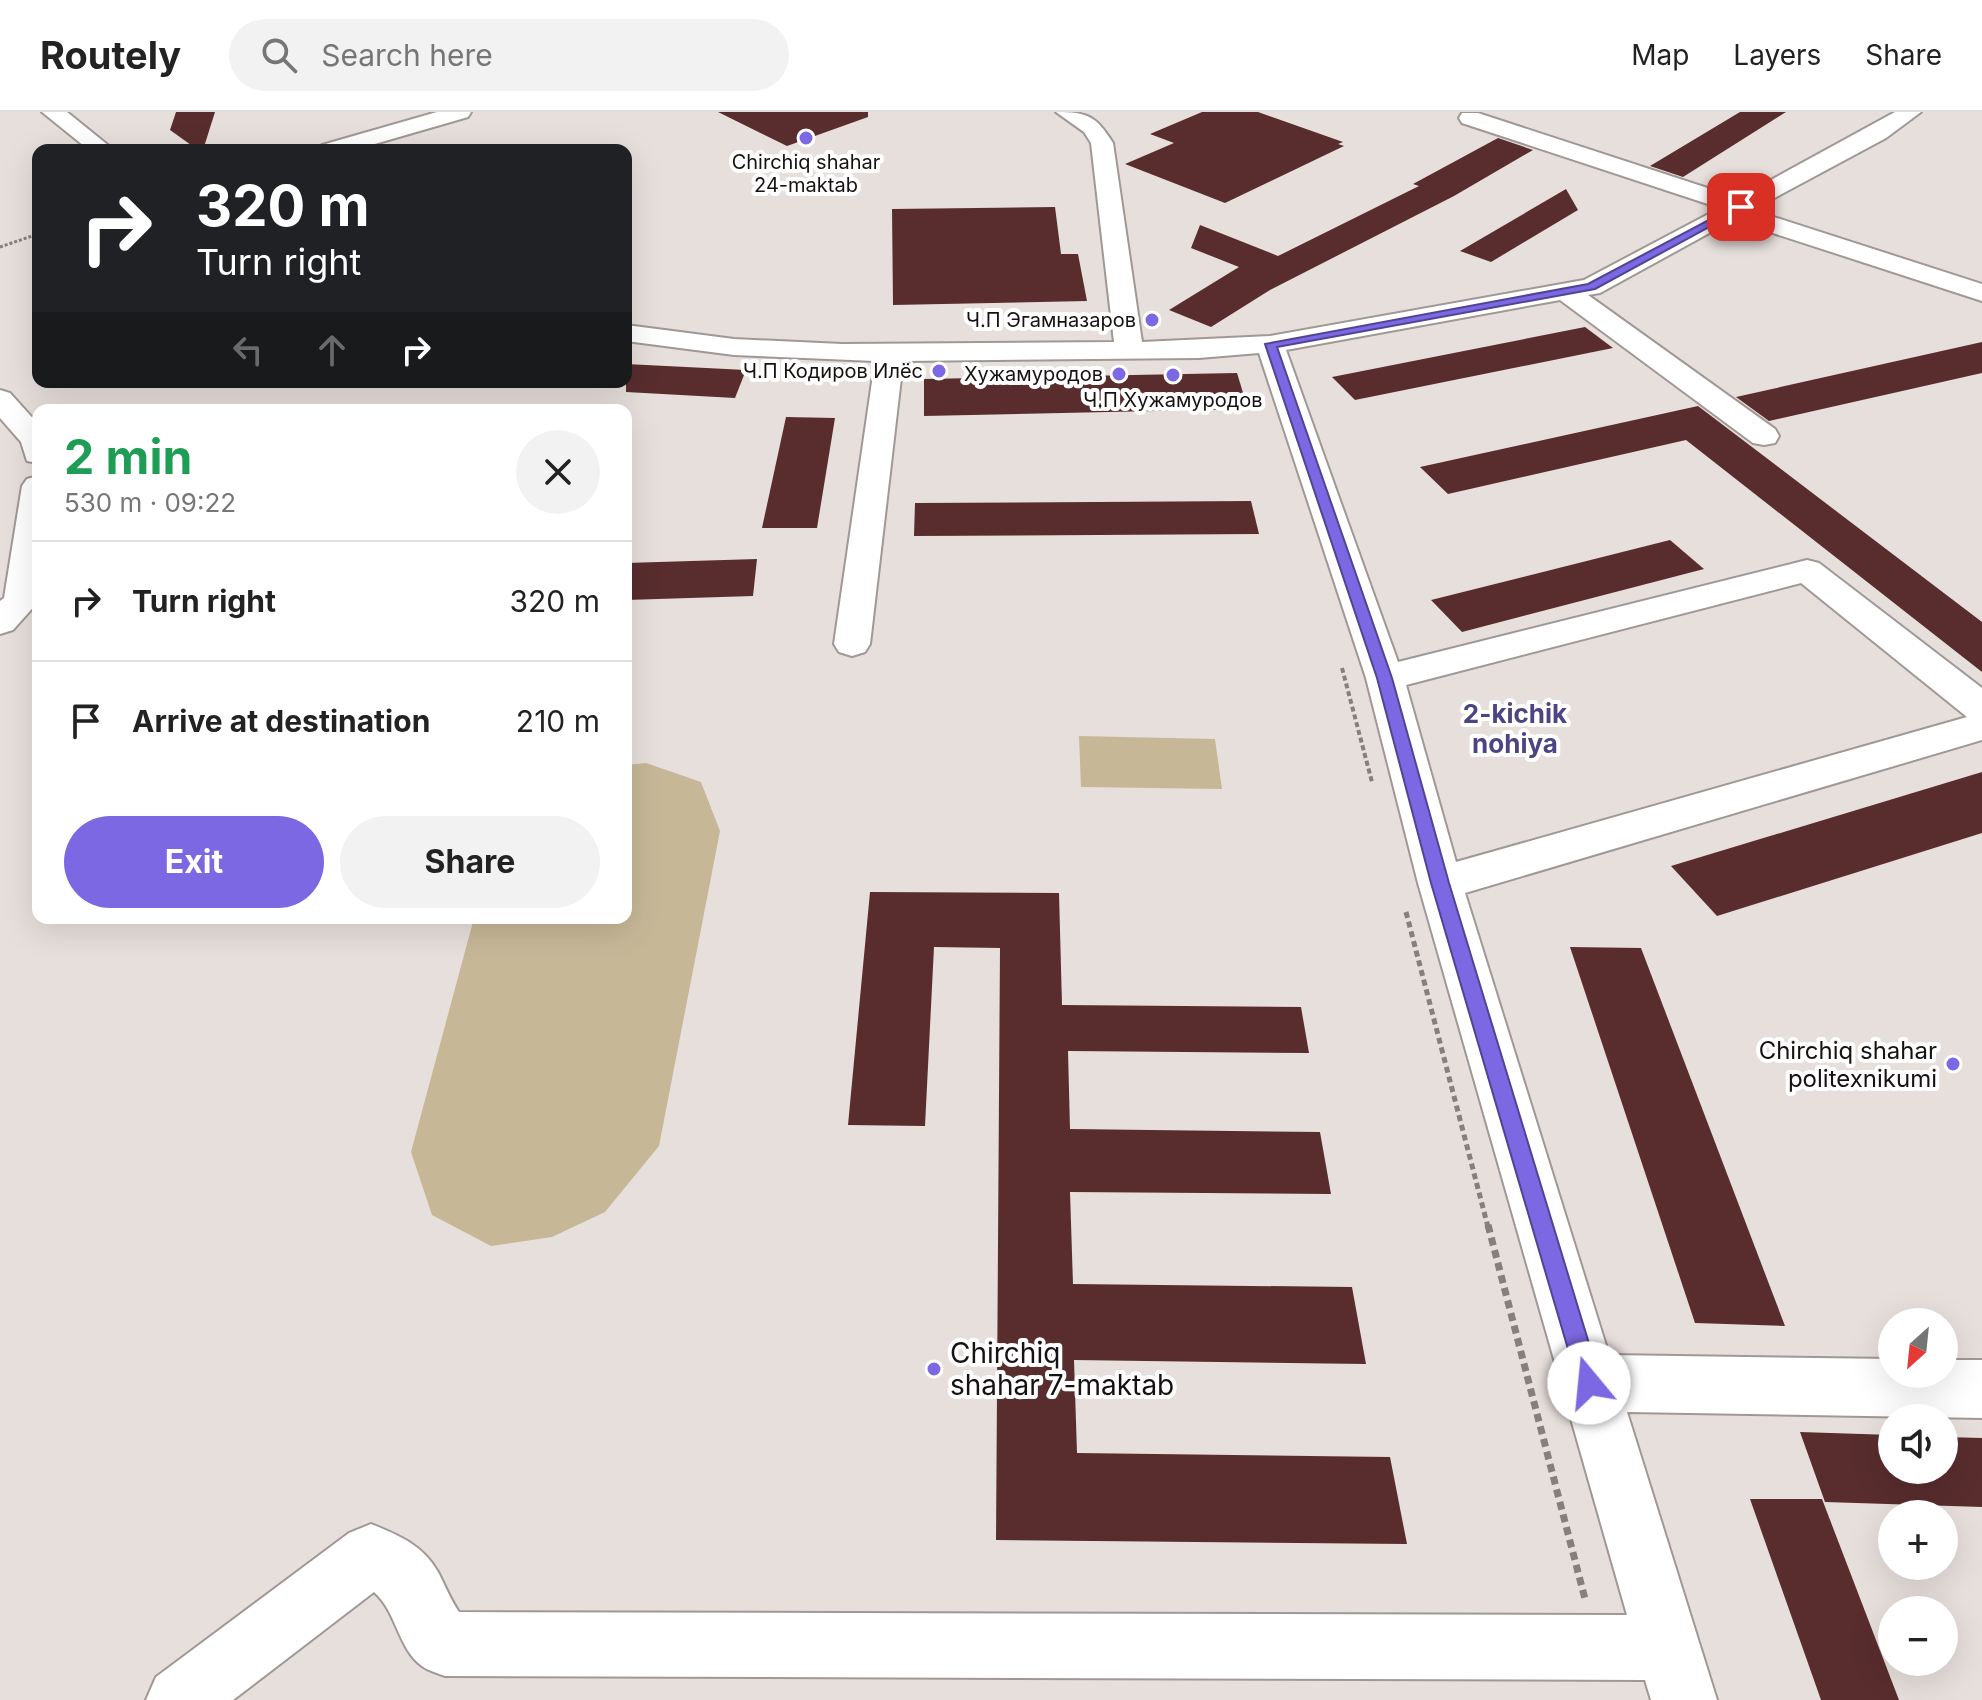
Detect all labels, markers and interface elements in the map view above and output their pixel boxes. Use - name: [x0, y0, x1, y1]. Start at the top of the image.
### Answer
- search box: [229, 19, 789, 91]
- text: Routely: [40, 32, 181, 78]
- icon: search: [257, 33, 301, 77]
- text: Search here: [321, 37, 493, 73]
- text: Map: [1631, 38, 1689, 72]
- text: Layers: [1733, 38, 1821, 72]
- text: Share: [1865, 38, 1942, 72]
- marker: Chirchiq shahar 24-maktab: [797, 129, 815, 147]
- place label: Chirchiq shahar 24-maktab: [732, 150, 881, 197]
- text: 320 m: [196, 172, 370, 240]
- pin: [1707, 173, 1775, 241]
- icon: right: [64, 176, 168, 280]
- icon: arrive: [1719, 185, 1763, 229]
- text: Turn right: [196, 240, 361, 284]
- place label: Ч.П Эгамназаров: [966, 308, 1136, 332]
- marker: Ч.П Эгамназаров: [1143, 311, 1161, 329]
- icon: left: [226, 328, 270, 372]
- icon: ahead: [310, 328, 354, 372]
- icon: right: [394, 328, 438, 372]
- place label: Ч.П Кодиров Илёс: [743, 359, 923, 383]
- marker: Ч.П Кодиров Илёс: [930, 362, 948, 380]
- place label: Хужамуродов: [964, 362, 1103, 386]
- marker: Хужамуродов: [1110, 365, 1128, 383]
- marker: Ч.П Хужамуродов: [1164, 366, 1182, 384]
- place label: Ч.П Хужамуродов: [1083, 388, 1263, 412]
- text: 2 min: [64, 427, 192, 486]
- button: close: [516, 430, 600, 514]
- text: 530 m · 09:22: [64, 487, 236, 518]
- icon: right: [64, 579, 108, 623]
- text: Turn right: [132, 583, 276, 619]
- text: 320 m: [510, 583, 600, 619]
- district label: 2-kichik nohiya: [1463, 698, 1567, 759]
- icon: arrive: [64, 699, 108, 743]
- text: Arrive at destination: [132, 703, 430, 739]
- text: 210 m: [516, 703, 600, 739]
- button: Exit: [64, 816, 324, 908]
- button: Share: [340, 816, 600, 908]
- place label: Chirchiq shahar politexnikumi: [1759, 1036, 1937, 1093]
- marker: Chirchiq shahar politexnikumi: [1944, 1055, 1962, 1073]
- north arrow: [1878, 1308, 1958, 1388]
- map controls: [1878, 1308, 1958, 1676]
- place label: Chirchiq shahar 7-maktab: [950, 1336, 1174, 1402]
- position arrow: [1547, 1341, 1631, 1425]
- marker: Chirchiq shahar 7-maktab: [925, 1360, 943, 1378]
- button: sound: [1878, 1404, 1958, 1484]
- button: +: [1878, 1500, 1958, 1580]
- button: −: [1878, 1596, 1958, 1676]

